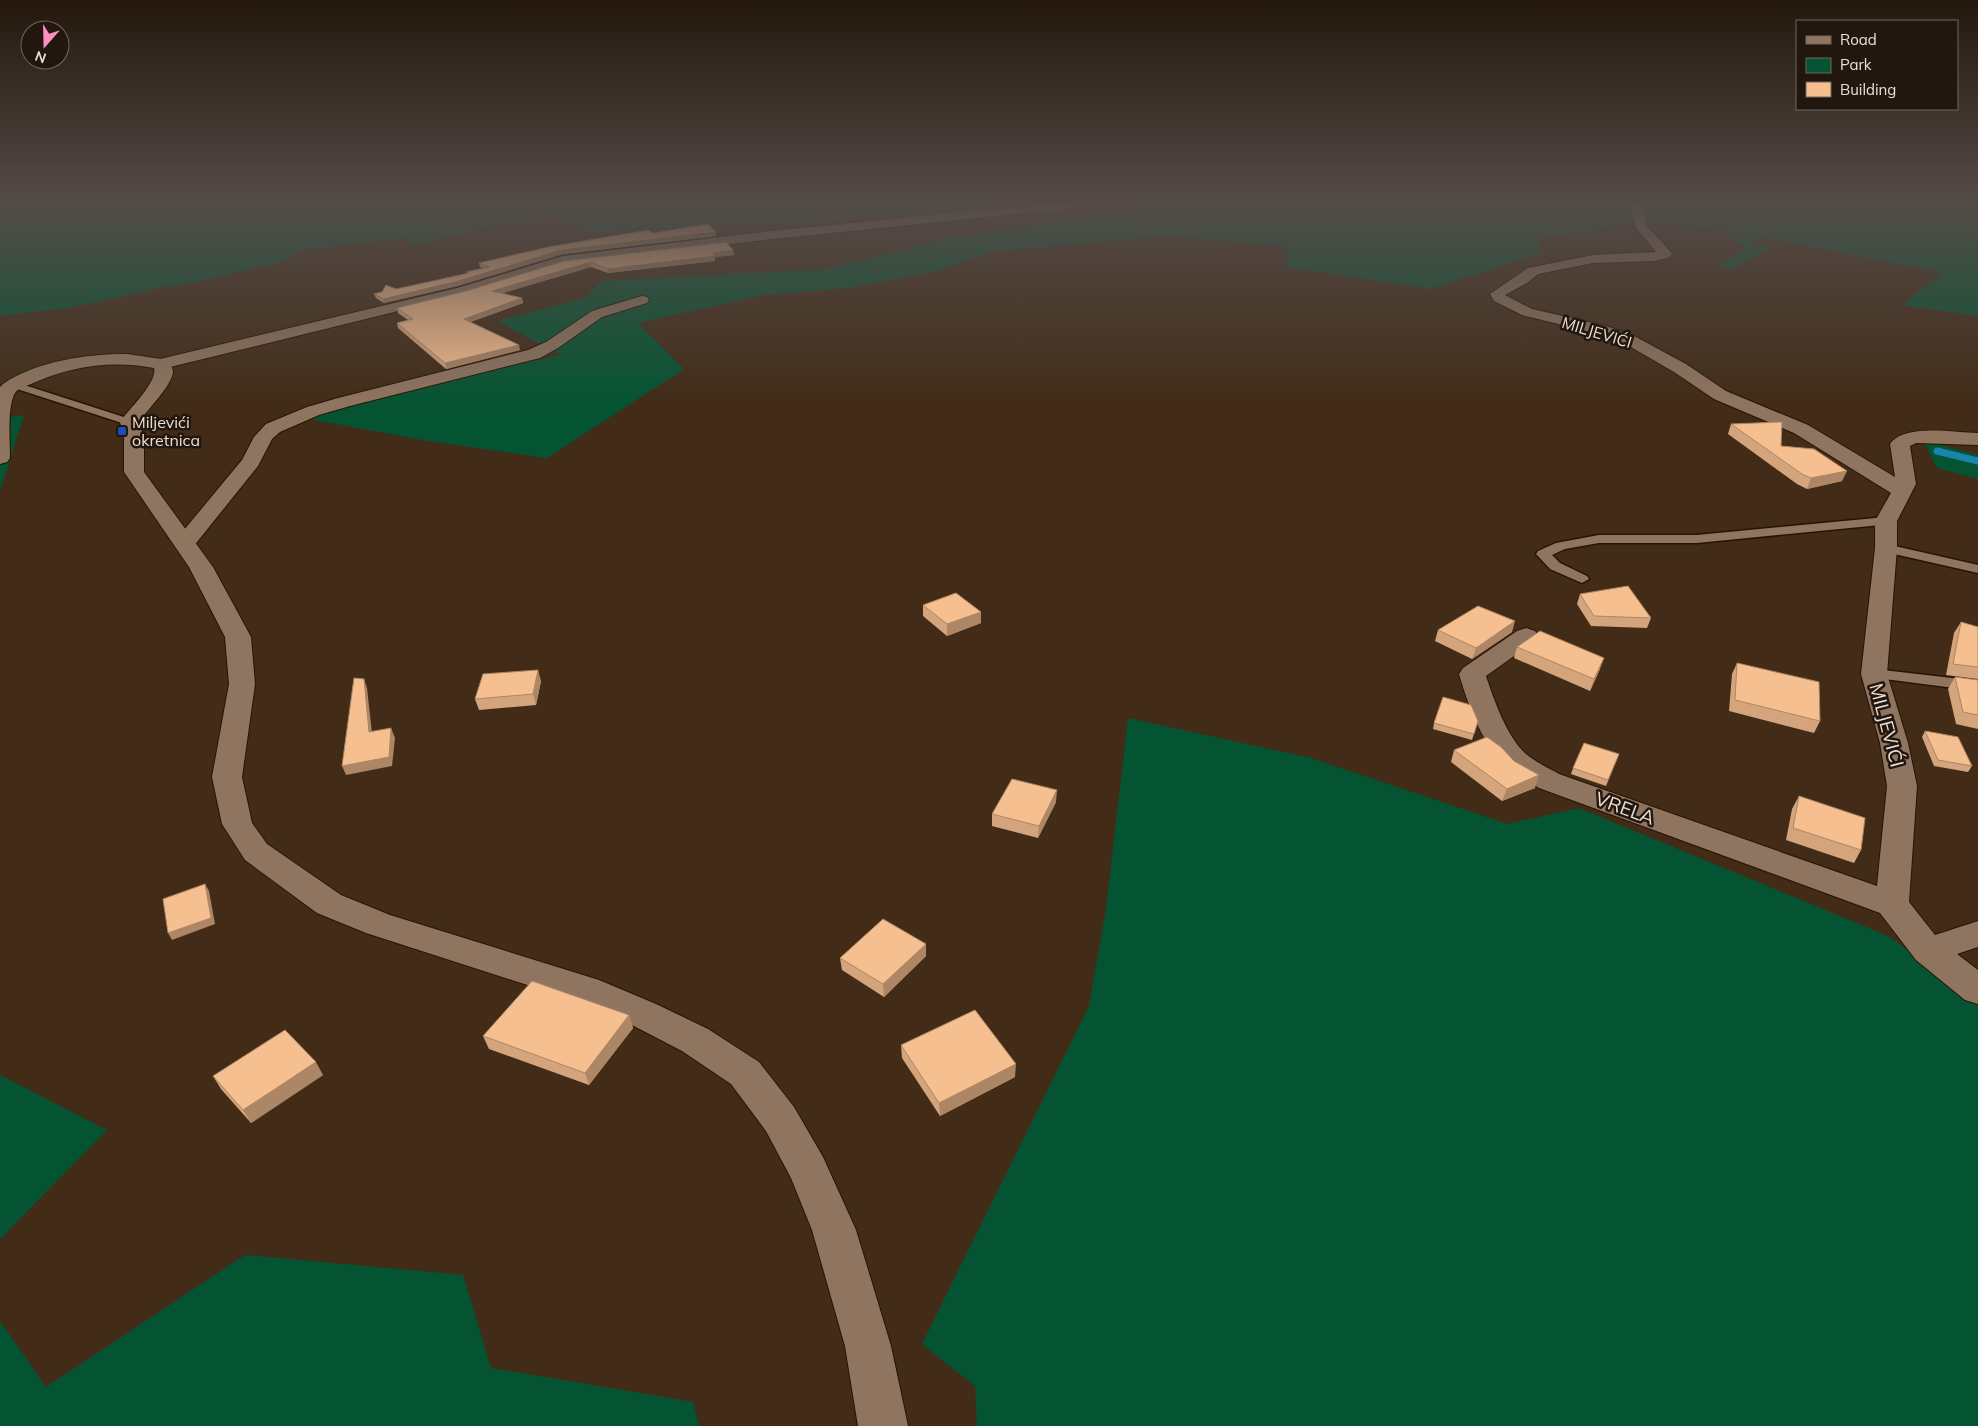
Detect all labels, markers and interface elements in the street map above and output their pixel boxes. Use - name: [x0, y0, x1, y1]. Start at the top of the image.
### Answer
- north arrow: [20, 20, 70, 70]
- legend: [1796, 20, 1958, 110]
- text: Road: [1840, 30, 1877, 49]
- text: N: [33, 47, 49, 67]
- text: Park: [1840, 55, 1872, 74]
- text: Building: [1840, 80, 1896, 99]
- street label: MILJEVIĆI: [1560, 312, 1634, 352]
- place label: Miljevići okretnica: [132, 412, 200, 450]
- marker: Miljevići okretnica: [116, 425, 128, 437]
- street label: MILJEVIĆI: [1864, 680, 1910, 770]
- street label: VRELA: [1592, 786, 1658, 830]

